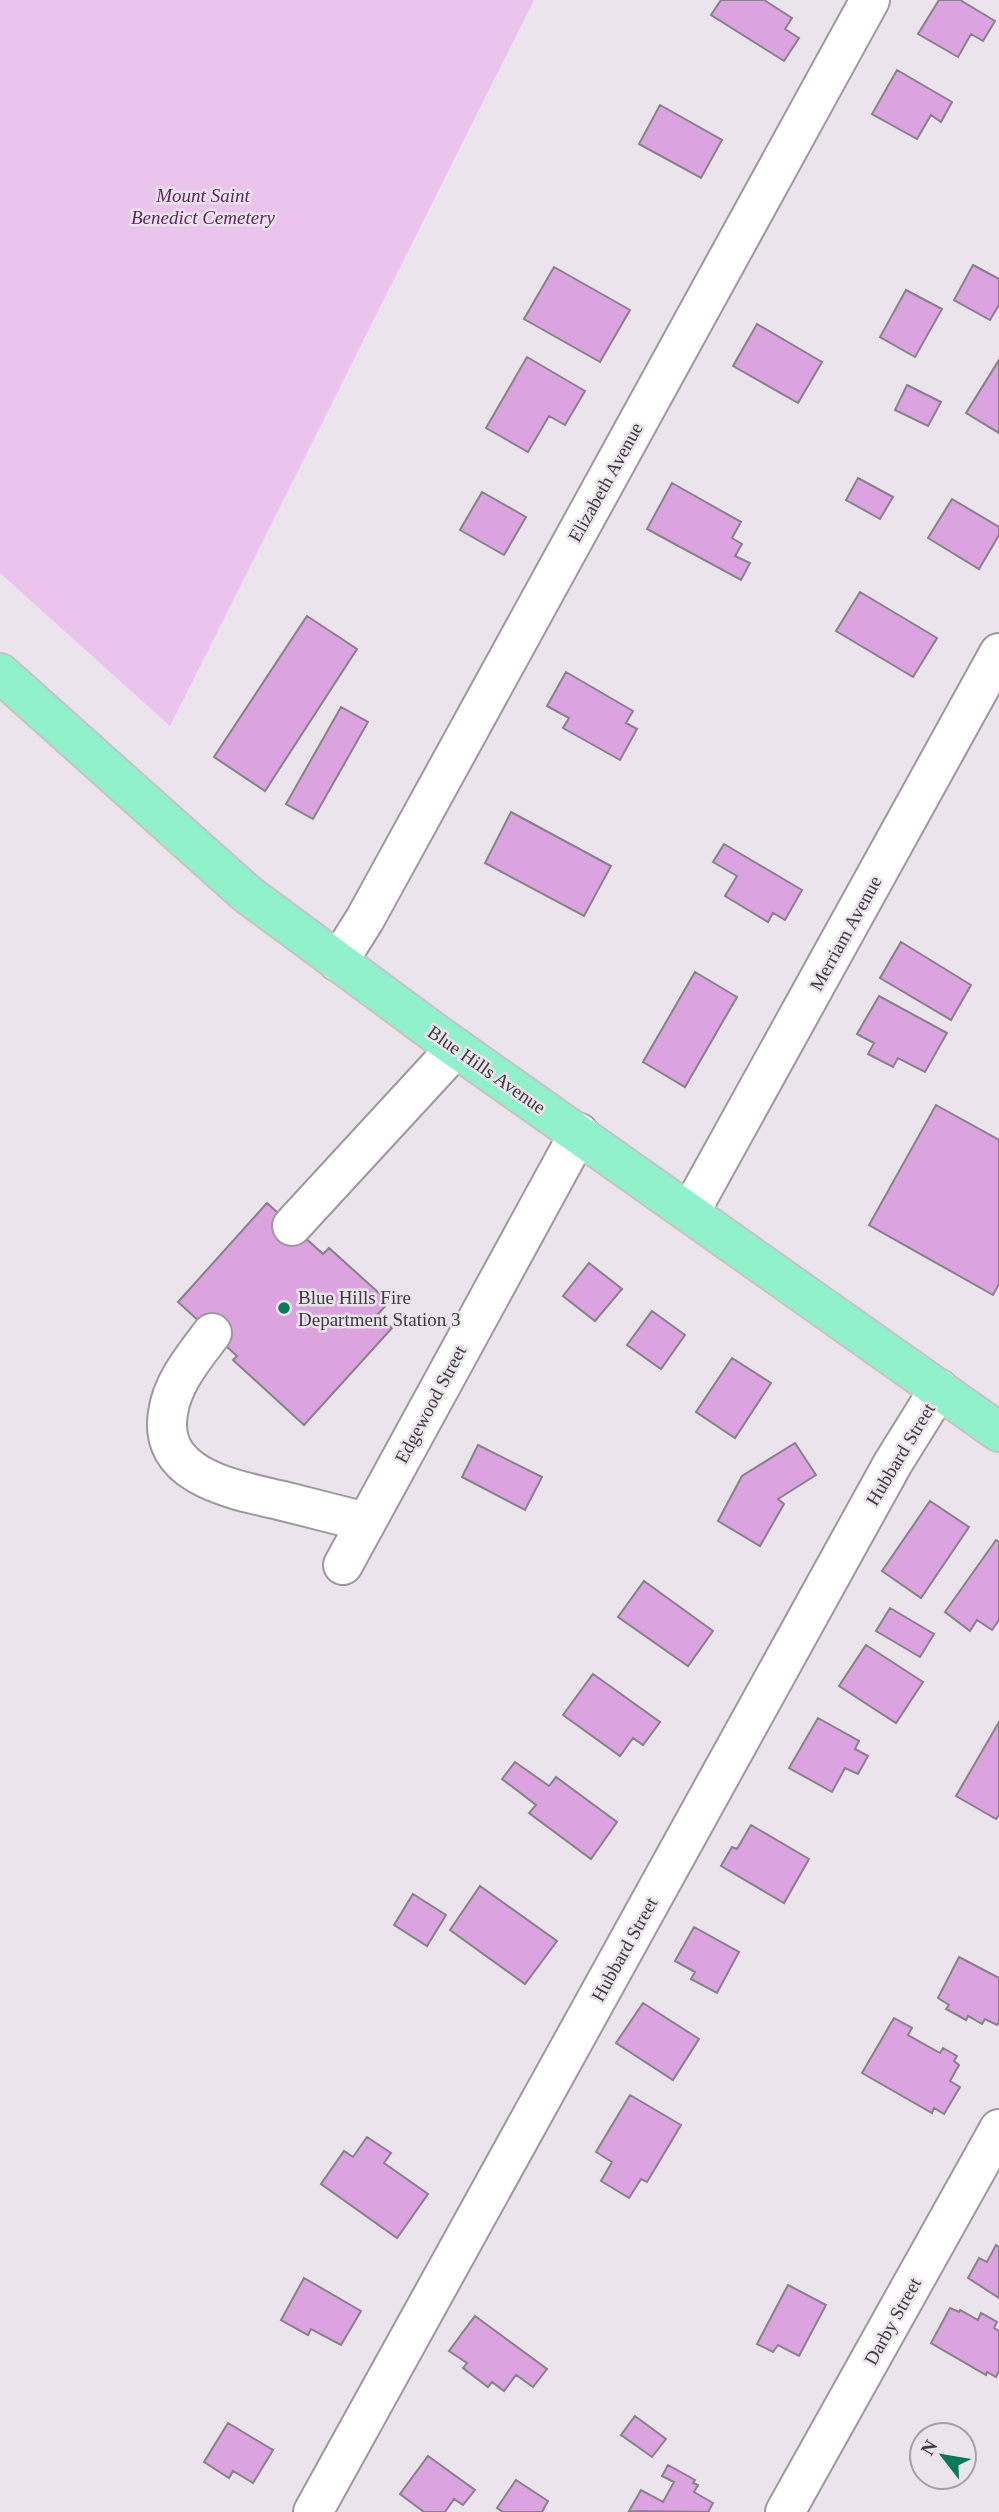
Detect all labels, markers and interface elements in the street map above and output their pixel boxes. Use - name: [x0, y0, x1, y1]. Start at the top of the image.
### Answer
- park label: Mount Saint Benedict Cemetery: [131, 185, 276, 228]
- street label: Elizabeth Avenue: [564, 419, 647, 546]
- street label: Merriam Avenue: [805, 872, 886, 994]
- street label: Blue Hills Avenue: [424, 1021, 550, 1118]
- place label: Blue Hills Fire Department Station 3: [298, 1287, 461, 1330]
- marker: Blue Hills Fire Department Station 3: [276, 1300, 292, 1316]
- street label: Edgewood Street: [391, 1341, 471, 1467]
- street label: Hubbard Street: [862, 1399, 940, 1509]
- street label: Hubbard Street: [587, 1893, 662, 2005]
- street label: Darby Street: [860, 2273, 925, 2369]
- north arrow: [908, 2421, 978, 2491]
- text: N: [916, 2436, 942, 2459]

